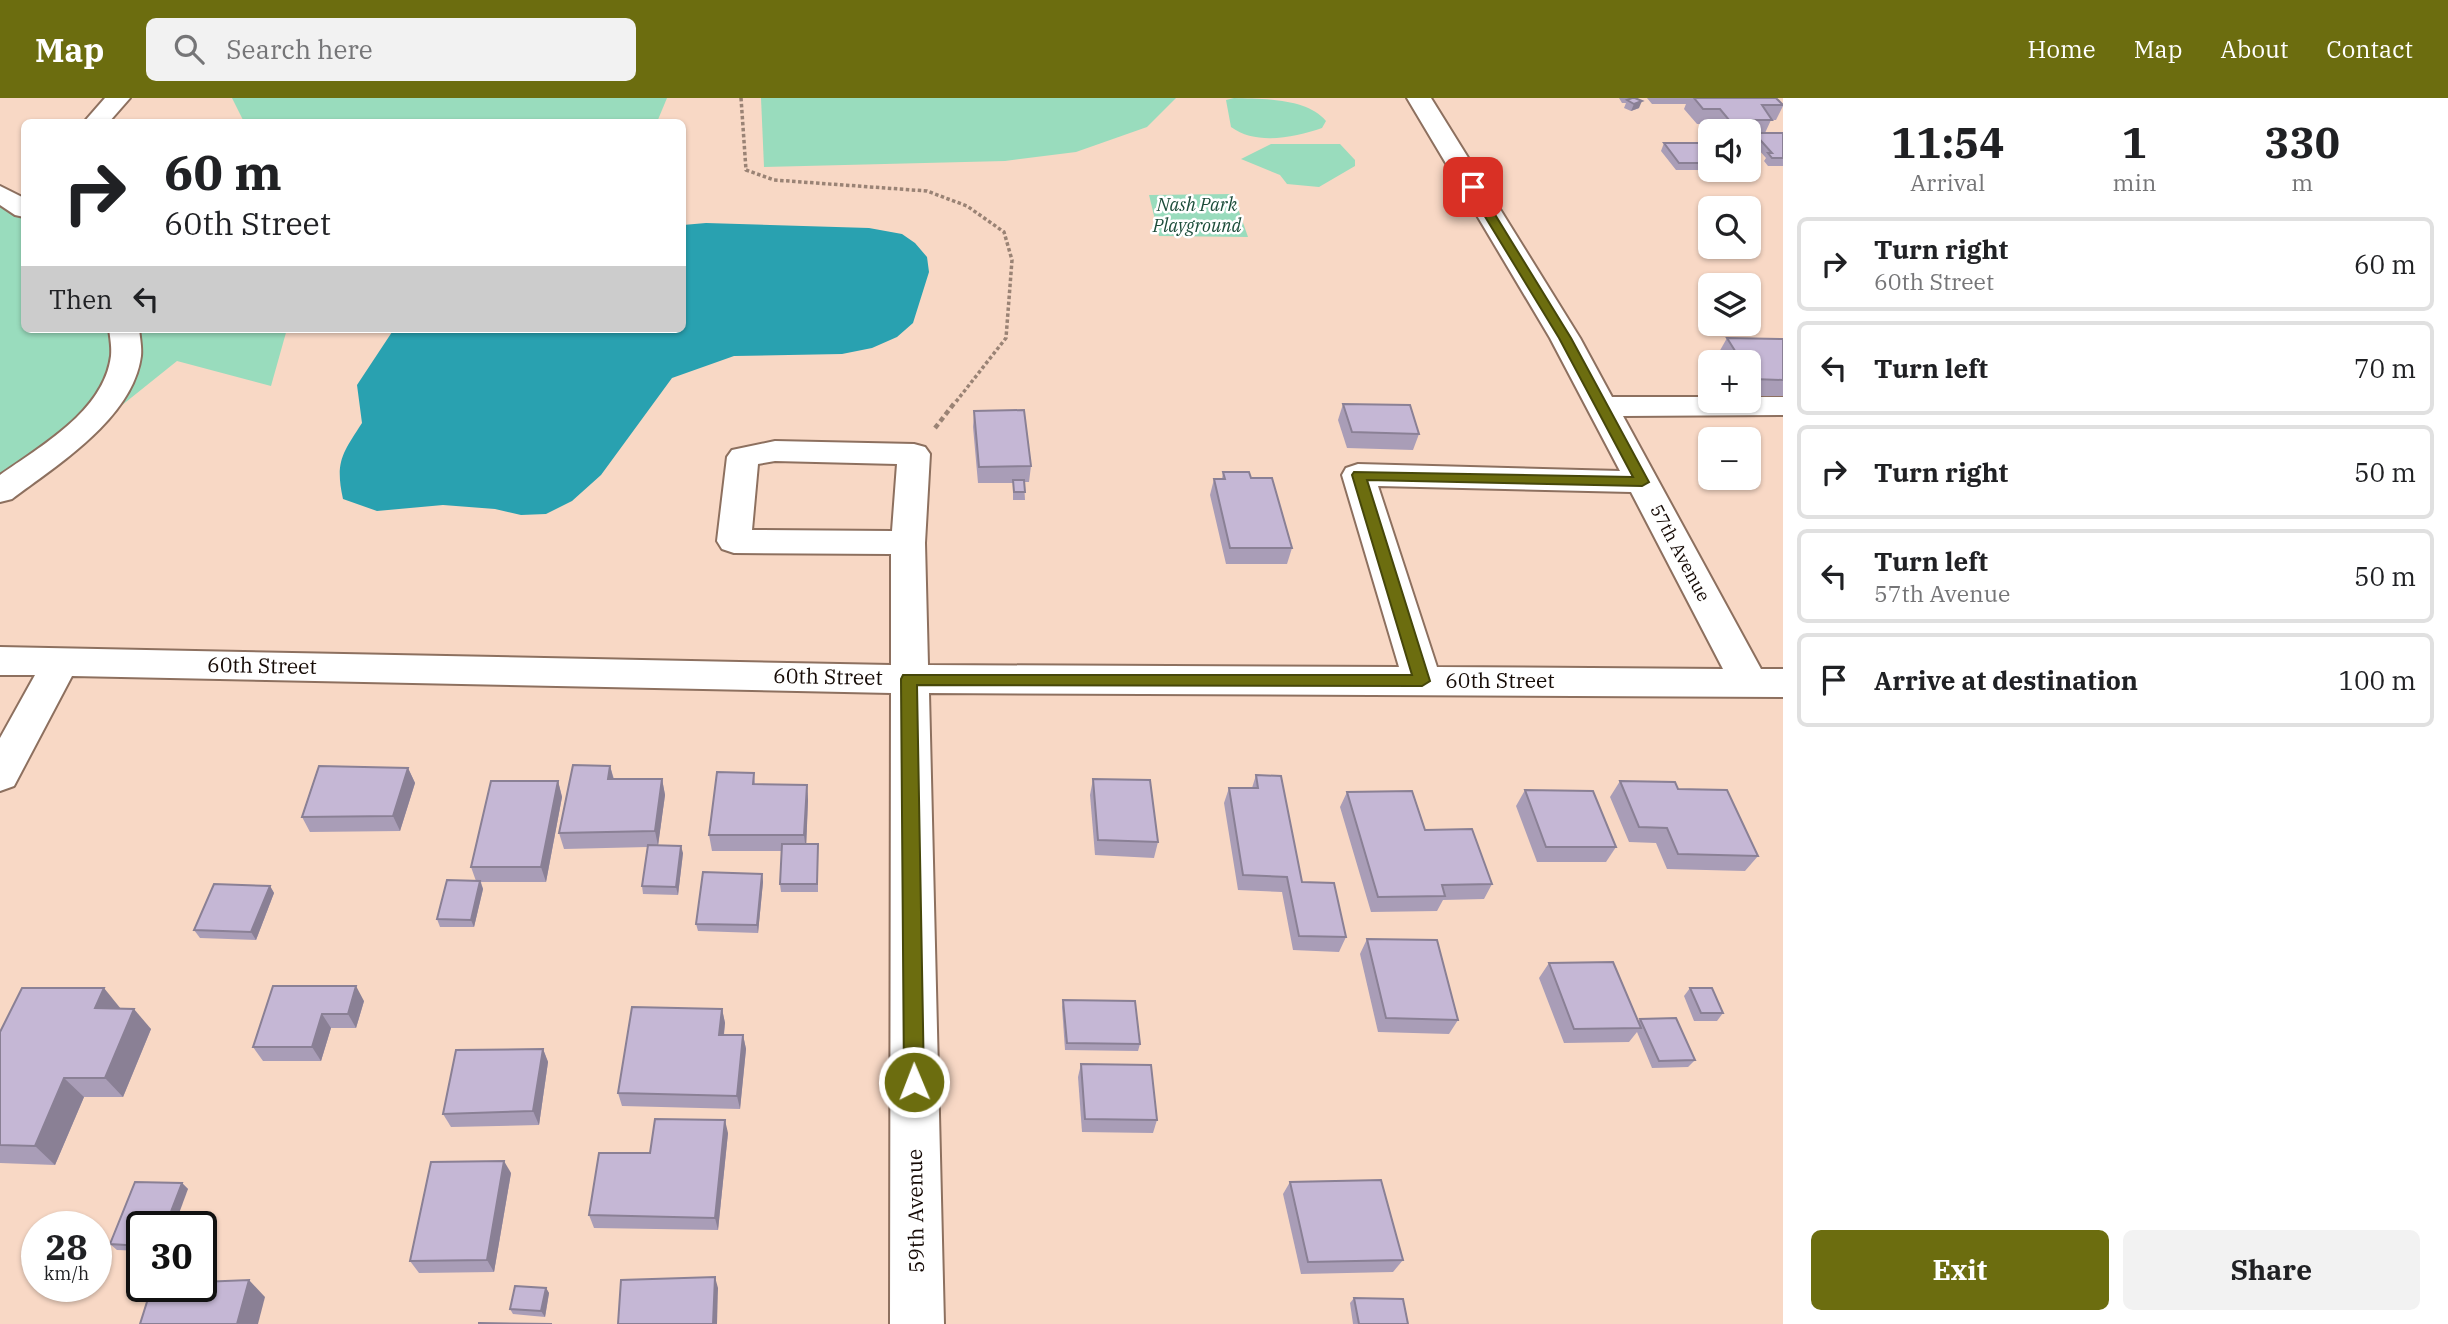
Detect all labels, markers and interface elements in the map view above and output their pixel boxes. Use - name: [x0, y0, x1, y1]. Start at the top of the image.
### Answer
- search box: [146, 18, 636, 81]
- text: Map: [35, 28, 104, 71]
- icon: search: [170, 30, 208, 68]
- text: Search here: [226, 32, 373, 66]
- text: Home: [2028, 33, 2096, 65]
- text: Map: [2134, 33, 2182, 65]
- text: About: [2220, 33, 2288, 65]
- text: Contact: [2326, 33, 2413, 65]
- text: 11:54: [1891, 115, 2005, 170]
- text: 1: [2122, 115, 2147, 170]
- text: 330: [2264, 115, 2340, 170]
- map controls: [1698, 119, 1761, 490]
- button: sound: [1698, 119, 1761, 182]
- text: 60 m: [164, 140, 282, 203]
- icon: right: [49, 147, 140, 238]
- pin: [1443, 157, 1503, 217]
- text: Arrival: [1910, 167, 1985, 197]
- text: min: [2113, 167, 2156, 197]
- text: m: [2291, 167, 2313, 197]
- icon: arrive: [1454, 168, 1492, 206]
- park label: Nash Park Playground: [1152, 193, 1241, 237]
- button: search: [1698, 196, 1761, 259]
- text: 60th Street: [164, 202, 331, 244]
- text: Turn right: [1874, 232, 2008, 266]
- icon: right: [1815, 245, 1853, 283]
- text: 60 m: [2354, 247, 2416, 281]
- text: 60th Street: [1874, 266, 1994, 296]
- button: layers: [1698, 273, 1761, 336]
- icon: left: [127, 280, 165, 318]
- text: Then: [49, 282, 113, 316]
- icon: left: [1815, 349, 1853, 387]
- button: +: [1698, 350, 1761, 413]
- text: Turn left: [1874, 351, 1988, 385]
- text: 70 m: [2354, 351, 2416, 385]
- button: −: [1698, 427, 1761, 490]
- icon: right: [1815, 453, 1853, 491]
- text: Turn right: [1874, 455, 2008, 489]
- text: 50 m: [2354, 455, 2416, 489]
- street label: 57th Avenue: [1645, 500, 1716, 605]
- text: Turn left: [1874, 544, 1988, 578]
- icon: left: [1815, 557, 1853, 595]
- text: 50 m: [2354, 559, 2416, 593]
- text: 57th Avenue: [1874, 578, 2010, 608]
- street label: 60th Street: [207, 650, 317, 680]
- street label: 60th Street: [773, 661, 883, 691]
- icon: arrive: [1815, 661, 1853, 699]
- text: Arrive at destination: [1874, 663, 2138, 697]
- text: 100 m: [2338, 663, 2416, 697]
- street label: 60th Street: [1445, 666, 1555, 694]
- position arrow: [877, 1045, 951, 1119]
- street label: 59th Avenue: [900, 1149, 930, 1273]
- speed limit sign: 30: [126, 1211, 217, 1302]
- text: 28: [45, 1224, 88, 1270]
- button: Exit: [1811, 1230, 2109, 1310]
- button: Share: [2123, 1230, 2420, 1310]
- text: km/h: [44, 1262, 89, 1285]

